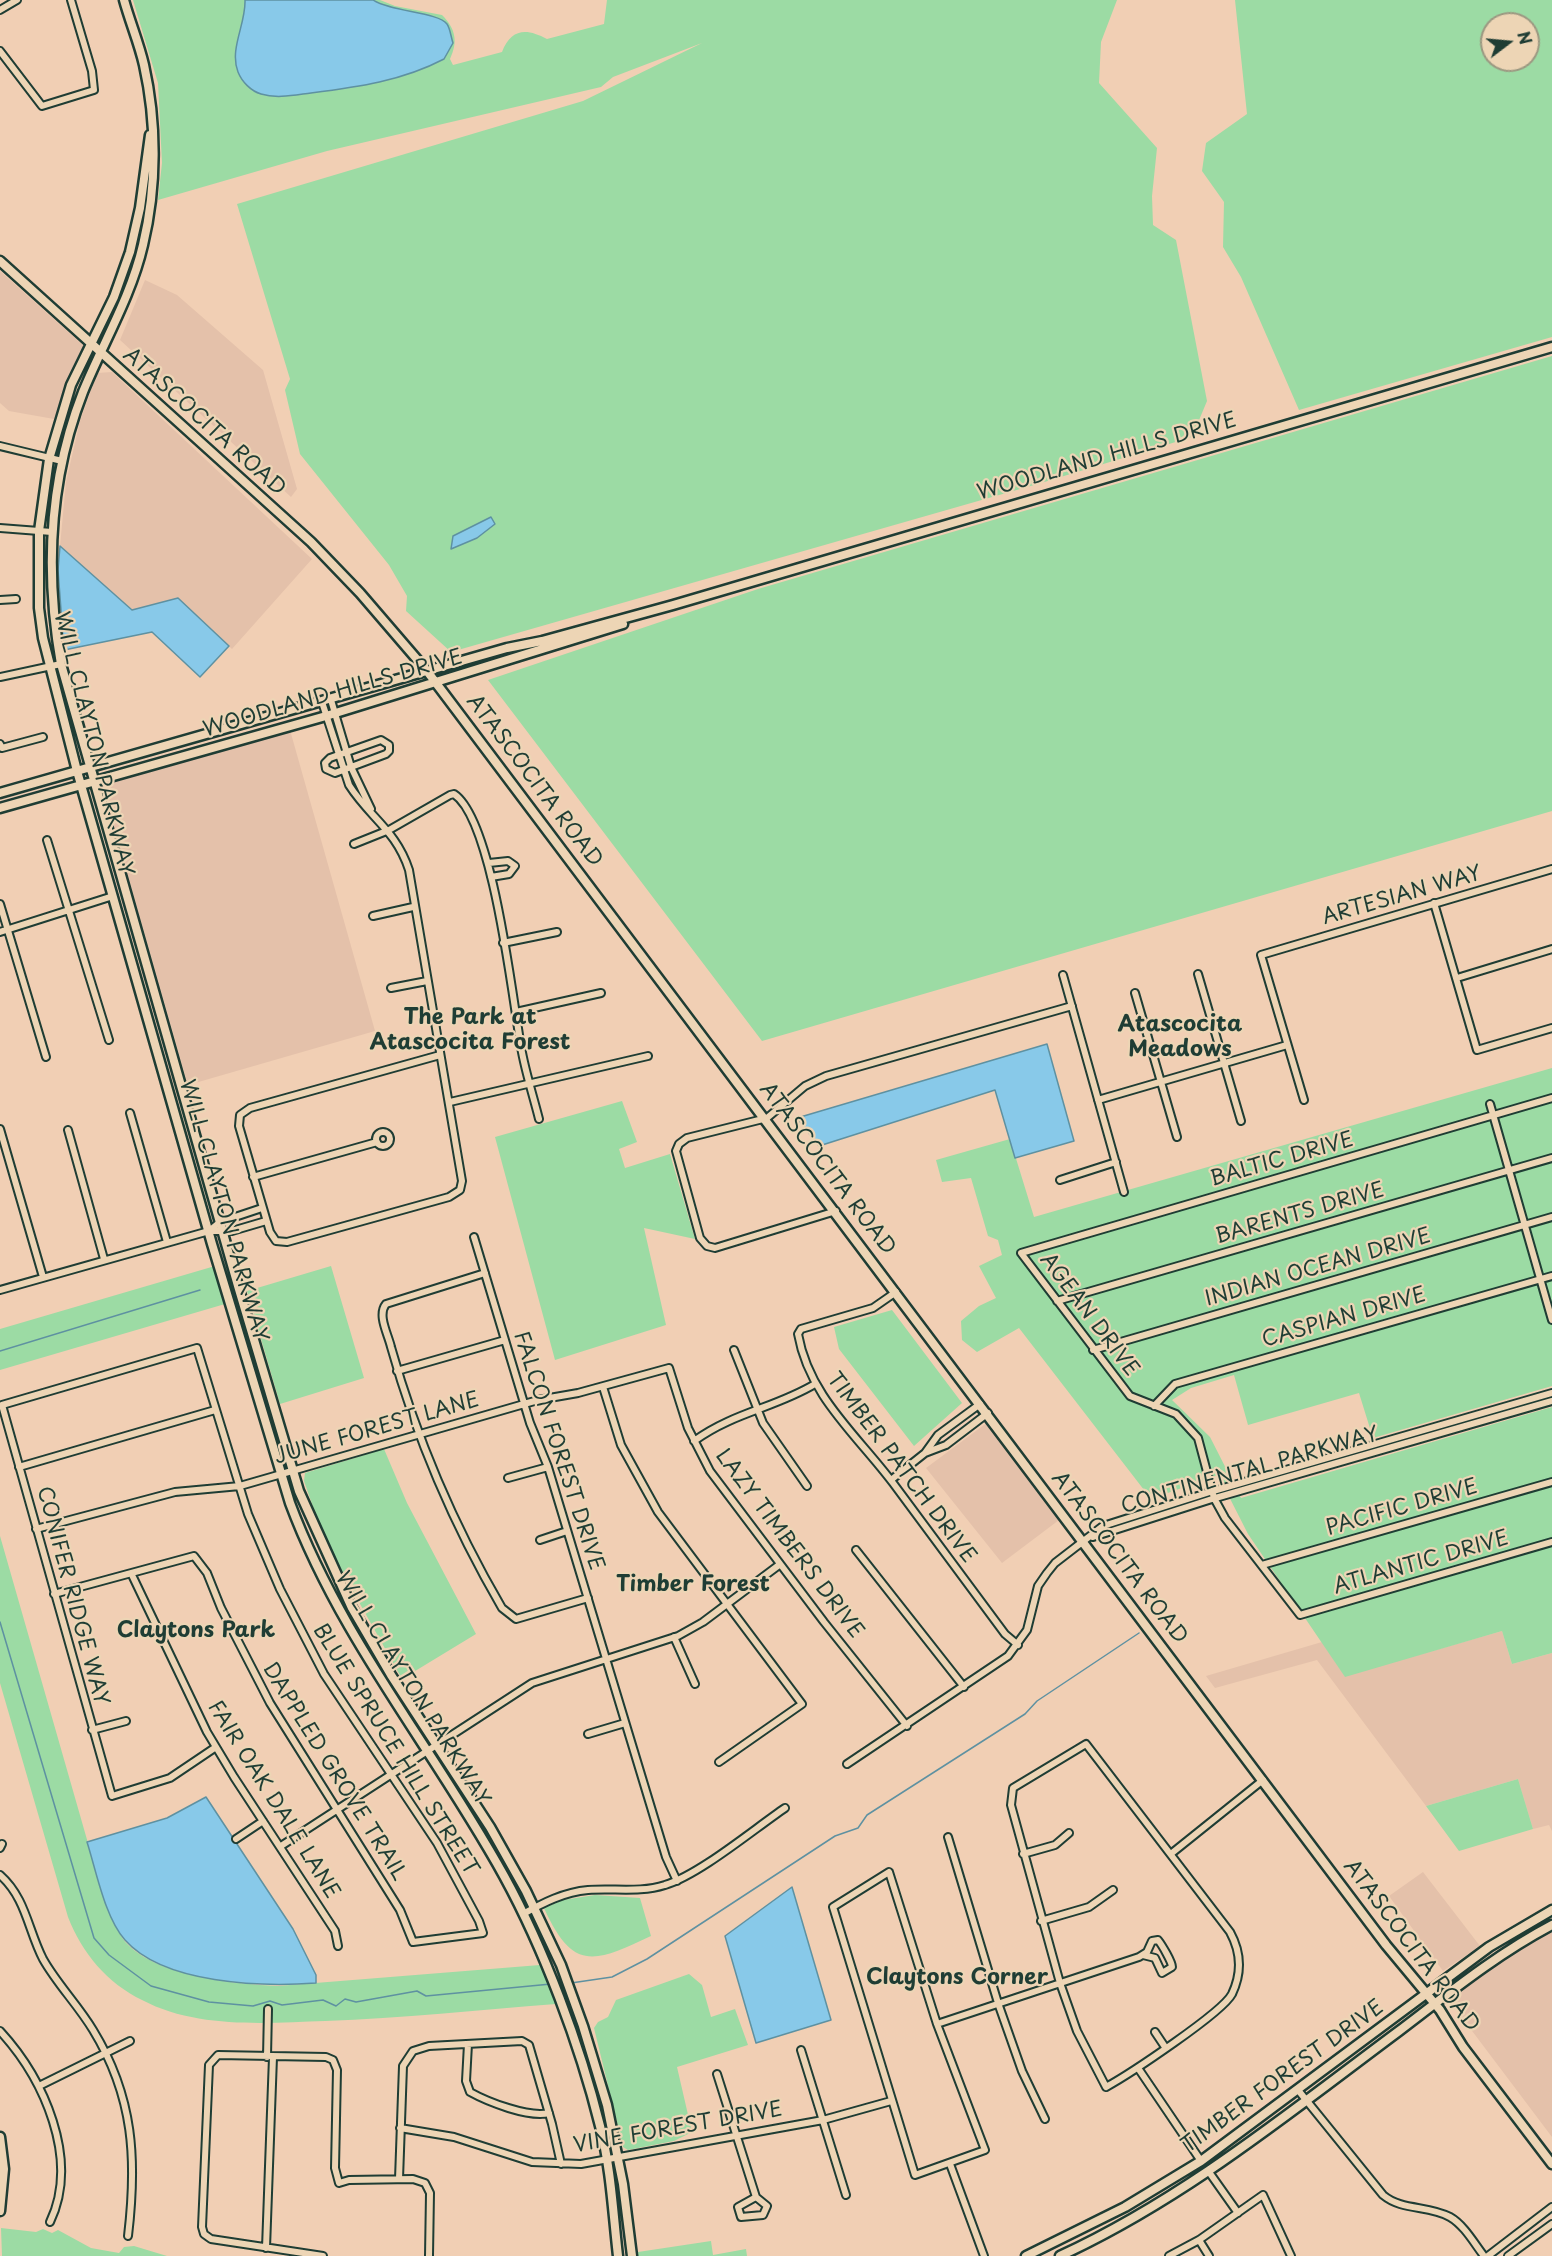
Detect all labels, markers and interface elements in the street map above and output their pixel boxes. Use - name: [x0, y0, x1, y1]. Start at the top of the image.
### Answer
- north arrow: [1480, 12, 1540, 72]
- text: N: [1512, 28, 1539, 47]
- street label: ATASCOCITA ROAD: [118, 343, 290, 501]
- street label: WOODLAND HILLS DRIVE: [974, 408, 1240, 506]
- street label: WILL CLAYTON PARKWAY: [48, 609, 138, 879]
- street label: WOODLAND HILLS DRIVE: [200, 645, 466, 743]
- street label: ATASCOCITA ROAD: [461, 690, 607, 872]
- street label: ARTESIAN WAY: [1319, 861, 1485, 931]
- district label: The Park at Atascocita Forest: [370, 1005, 570, 1056]
- district label: Atascocita Meadows: [1118, 1012, 1242, 1064]
- street label: WILL CLAYTON PARKWAY: [173, 1077, 273, 1345]
- street label: ATASCOCITA ROAD: [754, 1078, 900, 1260]
- street label: BALTIC DRIVE: [1208, 1128, 1356, 1192]
- street label: BARENTS DRIVE: [1213, 1178, 1387, 1250]
- street label: INDIAN OCEAN DRIVE: [1202, 1224, 1434, 1312]
- street label: AGEAN DRIVE: [1034, 1248, 1144, 1382]
- street label: CASPIAN DRIVE: [1259, 1283, 1429, 1353]
- street label: FALCON FOREST DRIVE: [507, 1328, 609, 1574]
- street label: TIMBER PATCH DRIVE: [821, 1368, 981, 1568]
- street label: JUNE FOREST LANE: [272, 1388, 482, 1470]
- street label: CONTINENTAL PARKWAY: [1118, 1422, 1382, 1520]
- street label: LAZY TIMBERS DRIVE: [710, 1444, 868, 1644]
- street label: ATASCOCITA ROAD: [1046, 1467, 1192, 1649]
- street label: PACIFIC DRIVE: [1323, 1474, 1481, 1542]
- street label: CONIFER RIDGE WAY: [31, 1484, 113, 1708]
- street label: ATLANTIC DRIVE: [1331, 1526, 1511, 1600]
- street label: WILL CLAYTON PARKWAY: [329, 1567, 495, 1811]
- district label: Timber Forest: [616, 1572, 770, 1598]
- district label: Claytons Park: [117, 1618, 275, 1644]
- street label: BLUE SPRUCE HILL STREET: [307, 1619, 483, 1881]
- street label: DAPPLED GROVE TRAIL: [257, 1659, 411, 1885]
- street label: FAIR OAK DALE LANE: [202, 1696, 344, 1904]
- street label: ATASCOCITA ROAD: [1338, 1855, 1484, 2037]
- district label: Claytons Corner: [866, 1965, 1048, 1991]
- street label: TIMBER FOREST DRIVE: [1177, 1995, 1389, 2159]
- street label: VINE FOREST DRIVE: [572, 2097, 784, 2159]

